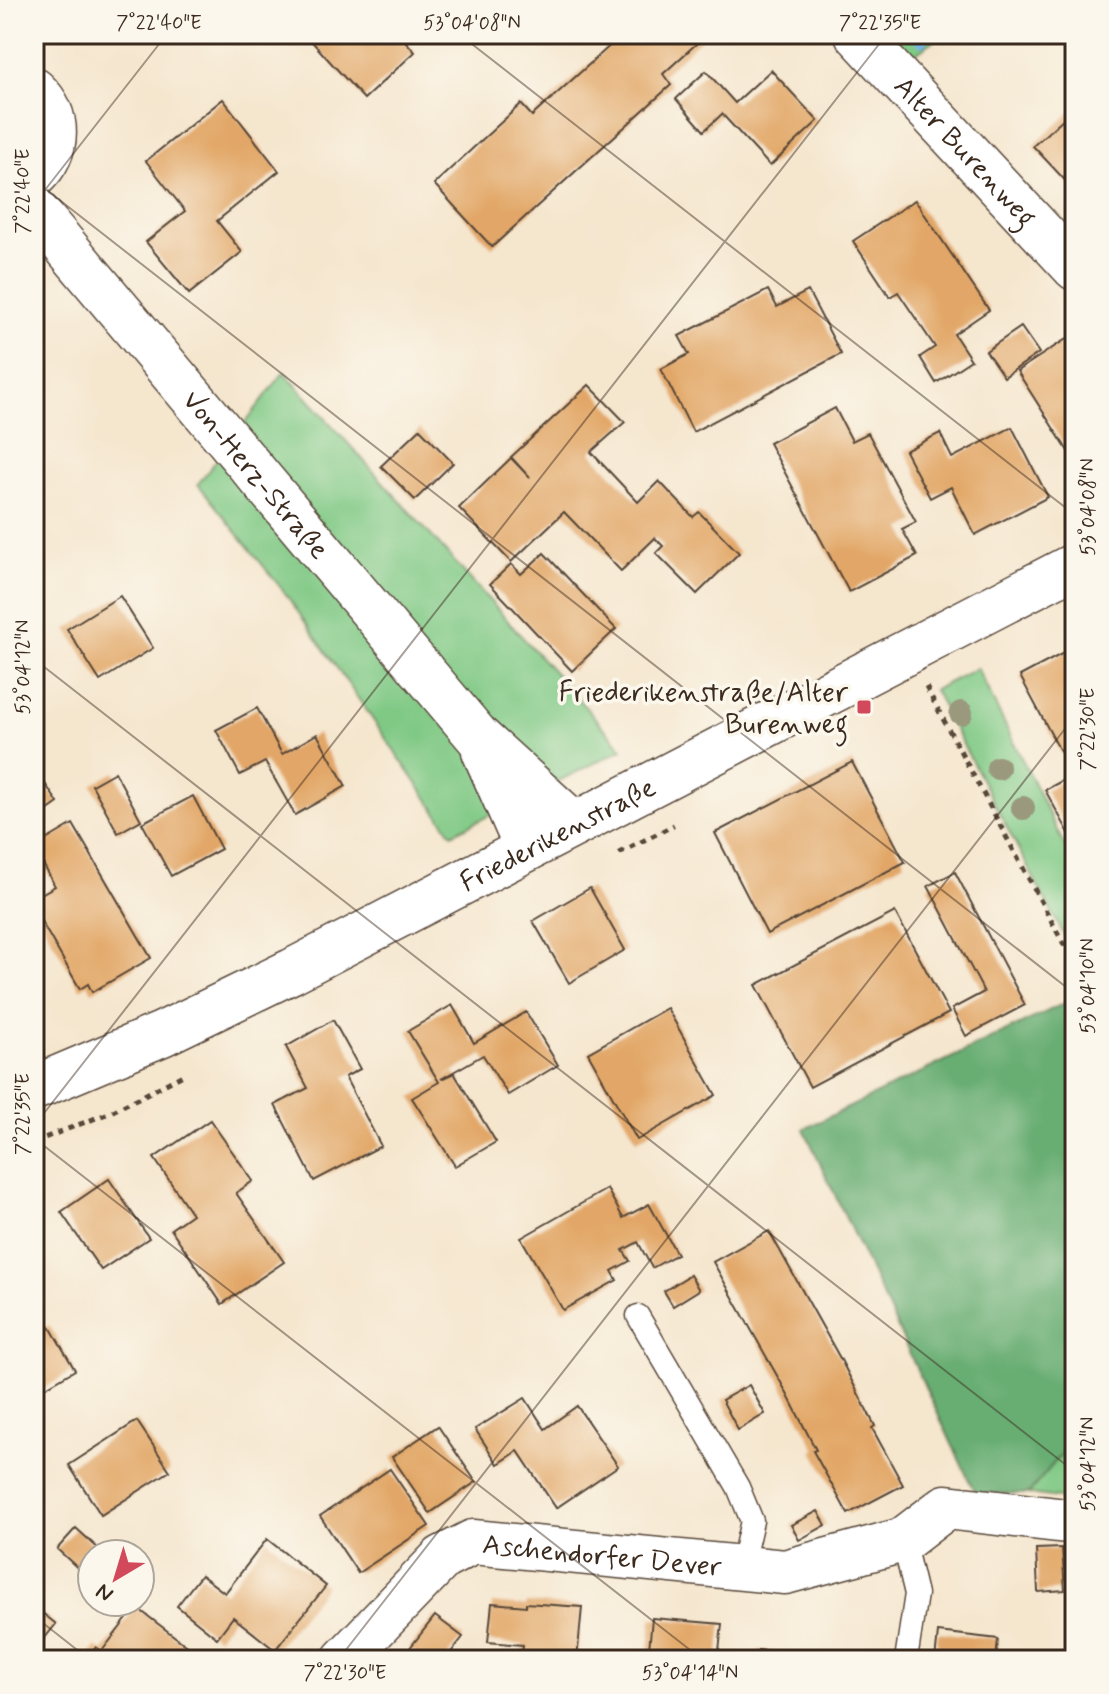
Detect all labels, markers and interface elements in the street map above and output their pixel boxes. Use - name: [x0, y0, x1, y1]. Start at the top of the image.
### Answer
- text: 7°22'40"E: [116, 10, 202, 37]
- text: 53°04'08"N: [423, 10, 521, 37]
- text: 7°22'35"E: [839, 10, 921, 37]
- street label: Alter Burenweg: [885, 69, 1044, 238]
- text: 7°22'40"E: [10, 148, 37, 234]
- street label: Von-Herz-Straße: [173, 383, 336, 568]
- text: 53°04'08"N: [1075, 458, 1102, 556]
- text: 53°04'12"N: [10, 620, 37, 714]
- place label: Friederikenstraße/Alter Burenweg: [559, 675, 849, 747]
- text: 7°22'30"E: [1075, 688, 1102, 770]
- marker: Friederikenstraße/Alter Burenweg: [855, 698, 873, 716]
- street label: Friederikenstraße: [454, 770, 662, 902]
- text: 53°04'10"N: [1075, 938, 1102, 1034]
- text: 7°22'35"E: [10, 1073, 37, 1155]
- text: 53°04'12"N: [1075, 1417, 1102, 1511]
- street label: Aschendorfer Dever: [481, 1527, 723, 1587]
- north arrow: [76, 1538, 156, 1618]
- text: N: [91, 1577, 119, 1608]
- text: 7°22'30"E: [304, 1660, 386, 1687]
- text: 53°04'14"N: [642, 1660, 738, 1687]

